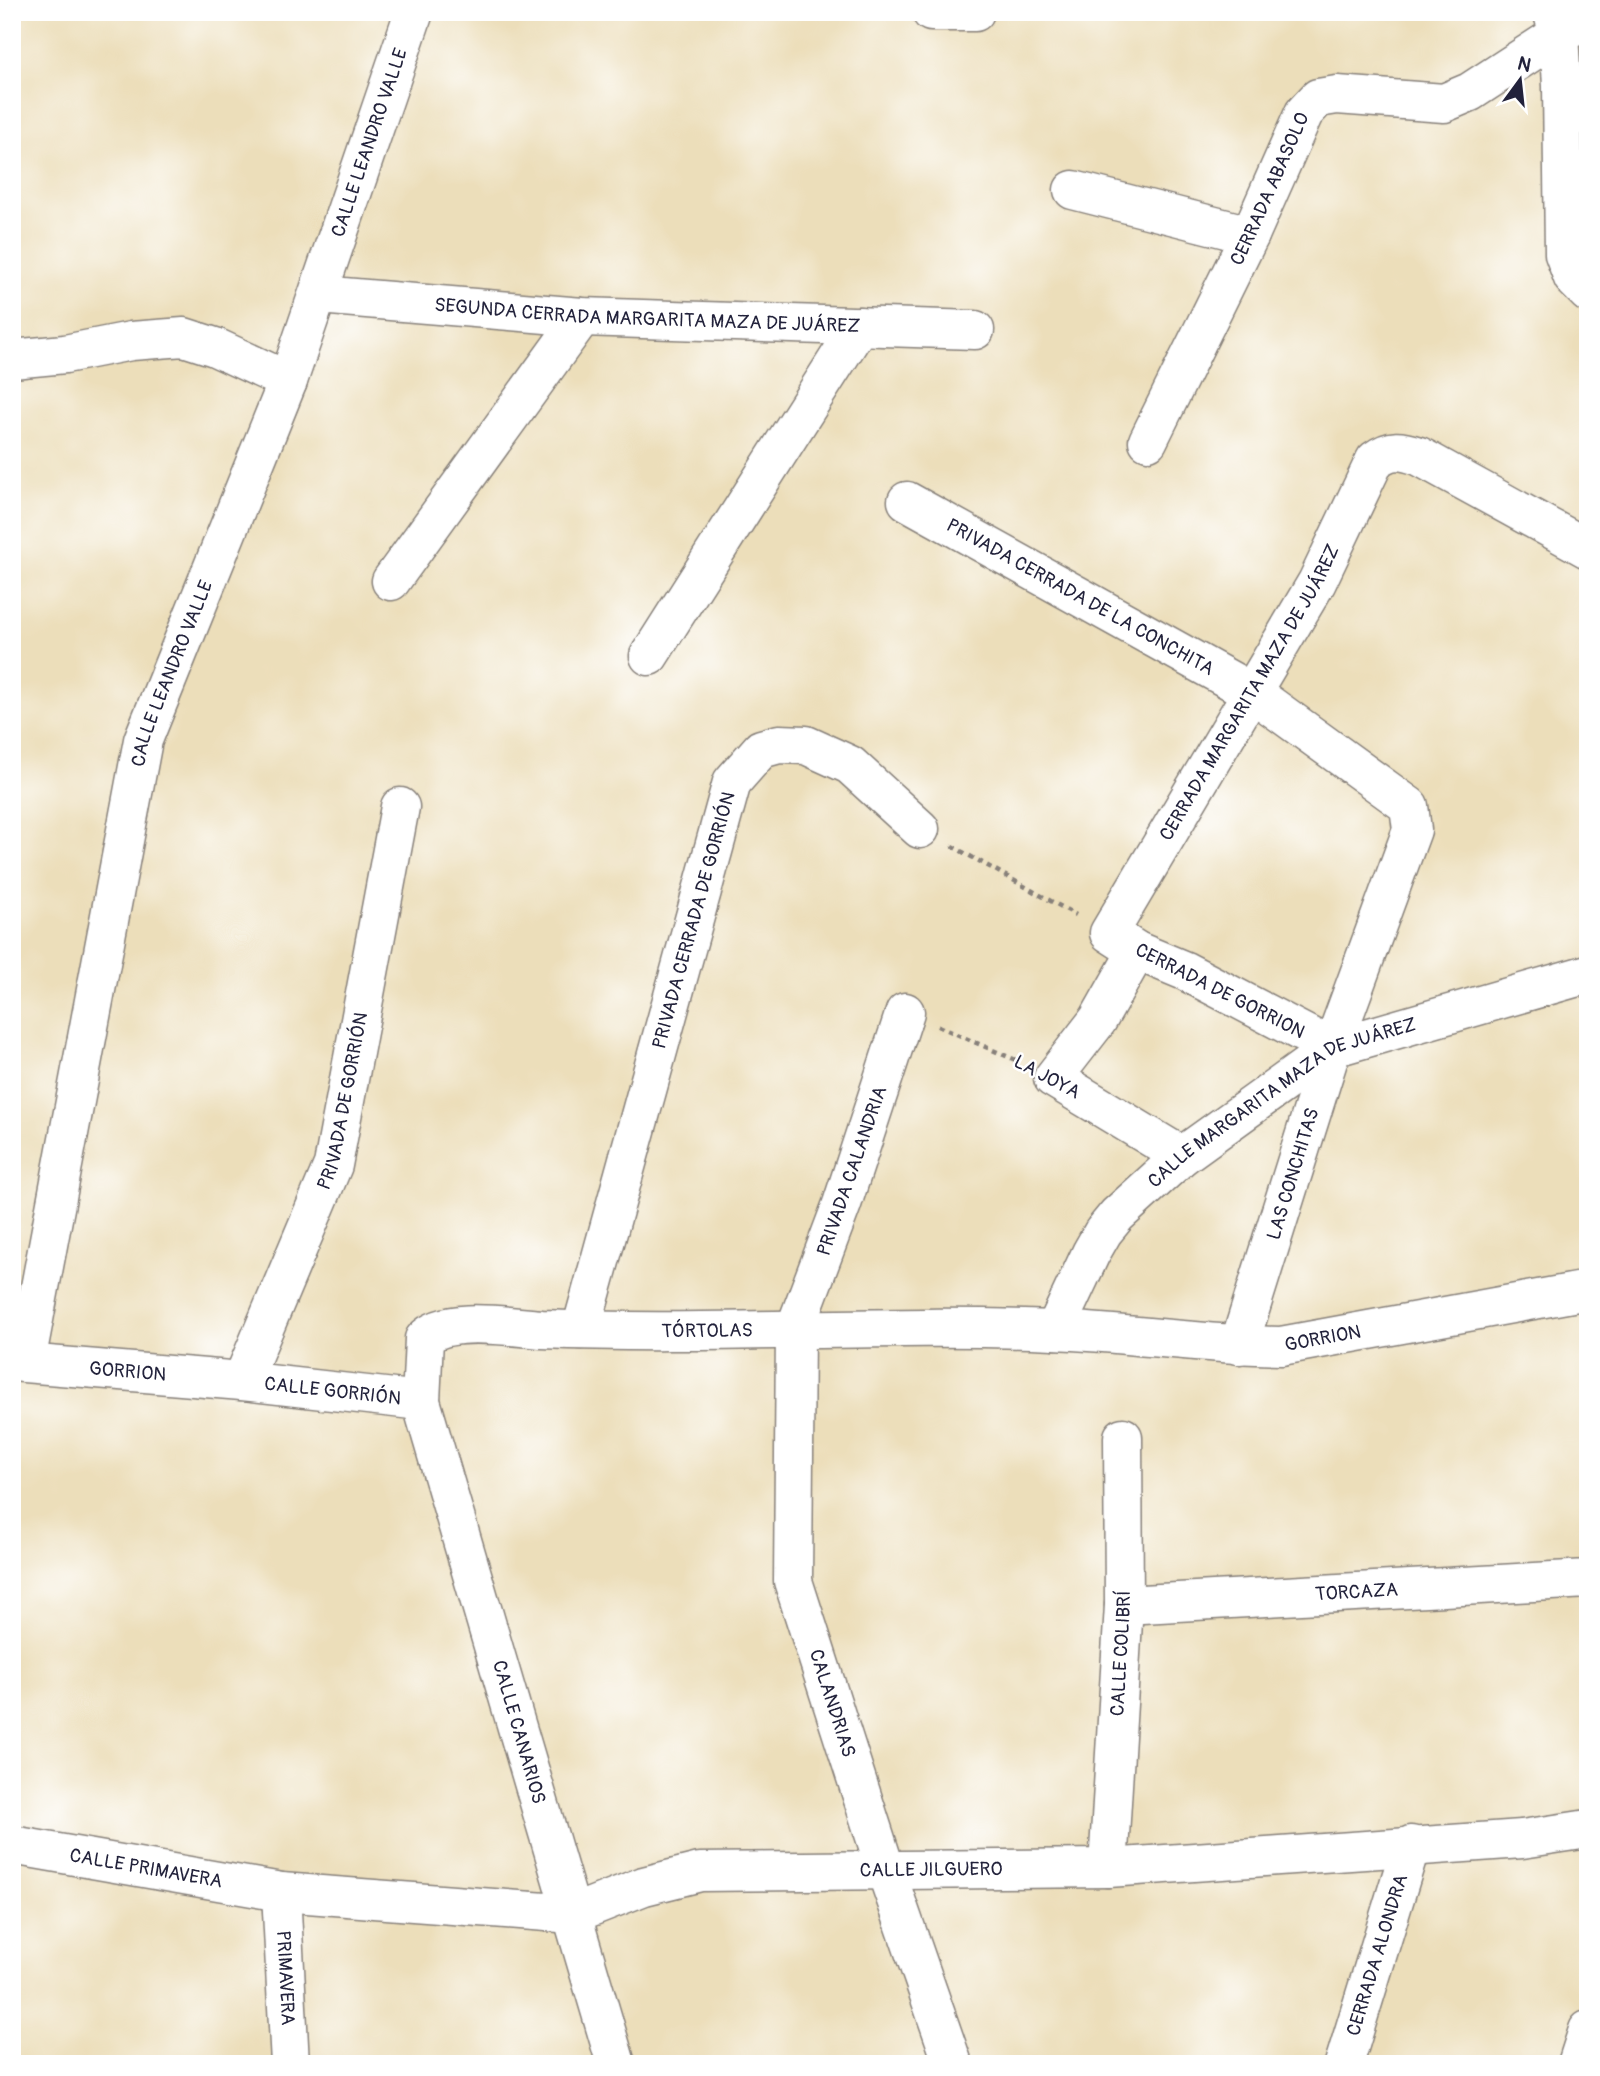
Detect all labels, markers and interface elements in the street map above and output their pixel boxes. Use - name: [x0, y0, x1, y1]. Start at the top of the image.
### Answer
- street label: CALLE LEANDRO VALLE: [326, 45, 413, 240]
- north arrow: [1484, 46, 1554, 116]
- text: N: [1515, 51, 1534, 78]
- street label: CERRADA ABASOLO: [1225, 109, 1315, 269]
- street label: SEGUNDA CERRADA MARGARITA MAZA DE JUÁREZ: [433, 293, 861, 338]
- street label: PRIVADA CERRADA DE LA CONCHITA: [942, 513, 1218, 681]
- street label: CERRADA MARGARITA MAZA DE JUÁREZ: [1154, 540, 1345, 845]
- street label: CALLE LEANDRO VALLE: [126, 577, 218, 769]
- street label: PRIVADA CERRADA DE GORRIÓN: [647, 789, 741, 1051]
- street label: CERRADA DE GORRION: [1131, 938, 1309, 1044]
- street label: PRIVADA DE GORRIÓN: [312, 1010, 373, 1194]
- street label: CALLE MARGARITA MAZA DE JUÁREZ: [1143, 1012, 1419, 1193]
- street label: LA JOYA: [1010, 1050, 1084, 1104]
- street label: PRIVADA CALANDRIA: [812, 1083, 892, 1259]
- street label: LAS CONCHITAS: [1262, 1105, 1324, 1243]
- street label: TÓRTOLAS: [662, 1318, 753, 1343]
- street label: GORRION: [1283, 1320, 1363, 1357]
- street label: GORRION: [88, 1356, 167, 1387]
- street label: CALLE GORRIÓN: [263, 1372, 402, 1411]
- street label: TORCAZA: [1315, 1578, 1399, 1606]
- street label: CALLE COLIBRÍ: [1105, 1590, 1136, 1717]
- street label: CALANDRIAS: [804, 1646, 861, 1760]
- street label: CALLE CANARIOS: [487, 1657, 551, 1807]
- street label: CALLE PRIMAVERA: [68, 1843, 224, 1894]
- street label: CALLE JILGUERO: [859, 1857, 1003, 1882]
- street label: CERRADA ALONDRA: [1341, 1871, 1413, 2039]
- street label: PRIMAVERA: [271, 1930, 300, 2026]

